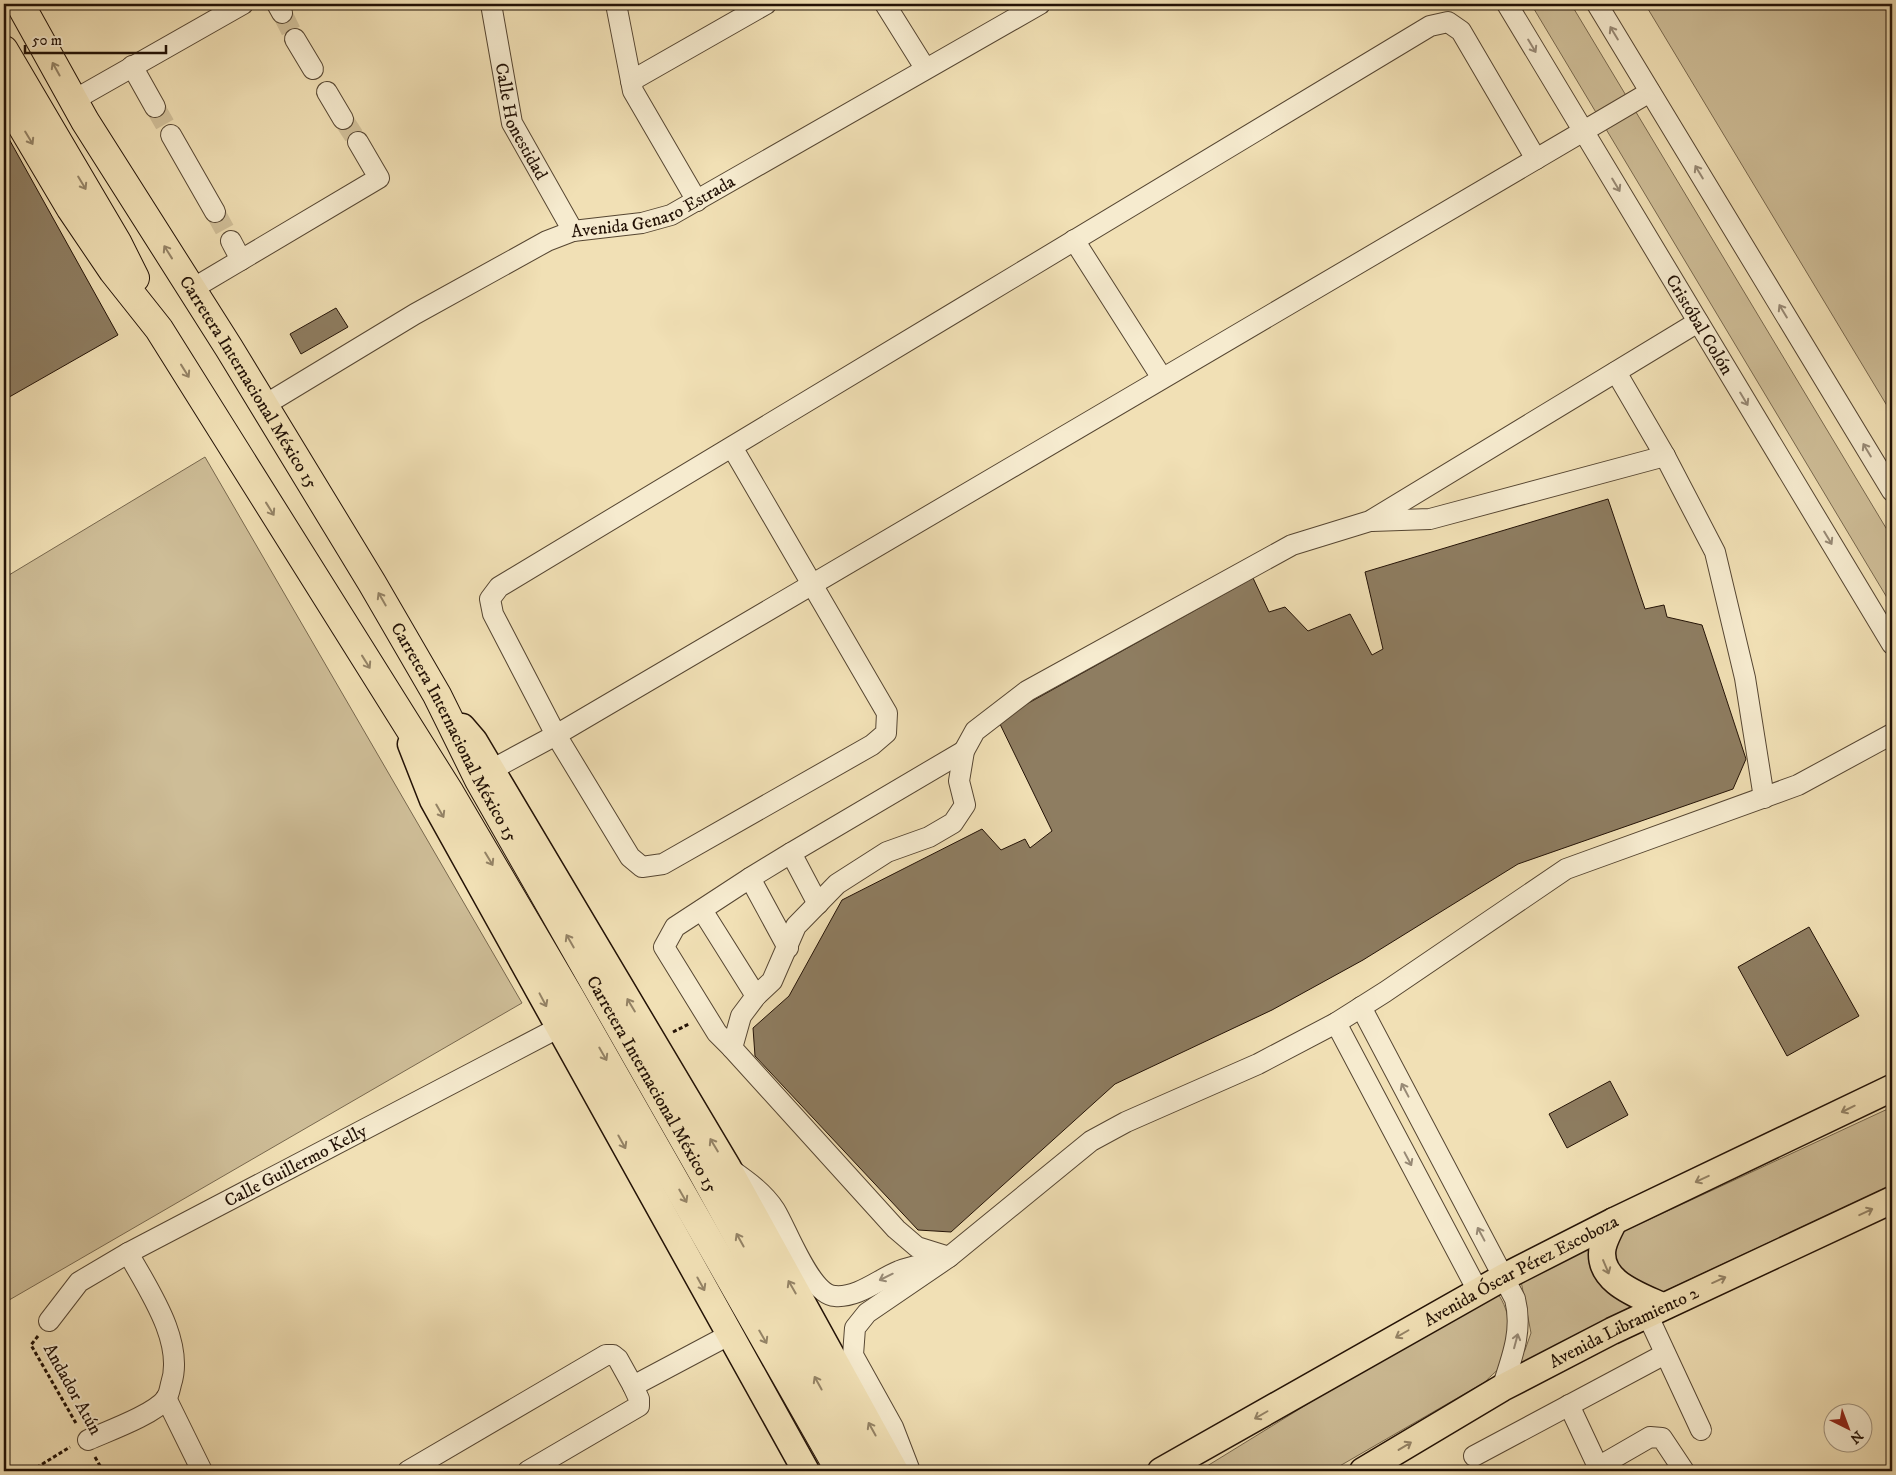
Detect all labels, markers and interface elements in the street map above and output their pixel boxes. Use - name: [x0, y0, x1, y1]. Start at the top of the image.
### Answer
- scale bar: [25, 22, 166, 54]
- one-way arrow: [1609, 26, 1619, 40]
- text: 50 m: [32, 31, 62, 50]
- one-way arrow: [1527, 38, 1537, 52]
- street label: Calle Honestidad: [490, 61, 552, 184]
- one-way arrow: [51, 62, 61, 76]
- one-way arrow: [24, 131, 34, 145]
- one-way arrow: [1693, 165, 1703, 179]
- street label: Avenida Genaro Estrada: [570, 171, 739, 243]
- one-way arrow: [78, 175, 88, 189]
- one-way arrow: [1611, 177, 1621, 191]
- one-way arrow: [163, 246, 173, 260]
- street label: Cristóbal Colón: [1660, 271, 1738, 380]
- street label: Carretera Internacional México 15: [174, 272, 322, 493]
- one-way arrow: [1777, 304, 1787, 318]
- one-way arrow: [179, 364, 190, 378]
- one-way arrow: [1740, 391, 1750, 405]
- one-way arrow: [1862, 443, 1872, 457]
- one-way arrow: [265, 502, 275, 516]
- one-way arrow: [1824, 531, 1834, 545]
- one-way arrow: [377, 592, 387, 607]
- street label: Carretera Internacional México 15: [385, 619, 522, 846]
- one-way arrow: [360, 655, 371, 669]
- one-way arrow: [435, 804, 445, 818]
- one-way arrow: [484, 852, 494, 866]
- one-way arrow: [565, 934, 575, 948]
- street label: Carretera Internacional México 15: [581, 972, 722, 1197]
- one-way arrow: [538, 992, 548, 1007]
- one-way arrow: [625, 998, 635, 1012]
- one-way arrow: [598, 1047, 608, 1062]
- one-way arrow: [1400, 1083, 1409, 1098]
- one-way arrow: [1841, 1105, 1856, 1114]
- street label: Calle Guillermo Kelly: [221, 1120, 371, 1213]
- one-way arrow: [618, 1134, 628, 1148]
- one-way arrow: [708, 1138, 718, 1152]
- one-way arrow: [1403, 1151, 1413, 1166]
- one-way arrow: [1695, 1175, 1710, 1185]
- one-way arrow: [679, 1188, 689, 1202]
- one-way arrow: [1858, 1207, 1873, 1216]
- street label: Avenida Óscar Pérez Escoboza: [1420, 1211, 1623, 1332]
- one-way arrow: [1476, 1226, 1486, 1241]
- one-way arrow: [735, 1233, 744, 1248]
- one-way arrow: [1602, 1259, 1611, 1274]
- one-way arrow: [879, 1273, 894, 1283]
- one-way arrow: [1711, 1275, 1726, 1285]
- one-way arrow: [696, 1276, 706, 1291]
- one-way arrow: [786, 1280, 796, 1295]
- street label: Avenida Libramiento 2: [1546, 1282, 1702, 1374]
- one-way arrow: [759, 1329, 769, 1344]
- one-way arrow: [1396, 1330, 1410, 1340]
- one-way arrow: [1512, 1334, 1521, 1350]
- street label: Andador Atún: [38, 1340, 107, 1440]
- one-way arrow: [813, 1375, 823, 1390]
- north arrow: [1824, 1402, 1874, 1452]
- one-way arrow: [1254, 1410, 1268, 1420]
- one-way arrow: [866, 1422, 876, 1436]
- text: N: [1845, 1426, 1866, 1448]
- one-way arrow: [1398, 1441, 1412, 1451]

